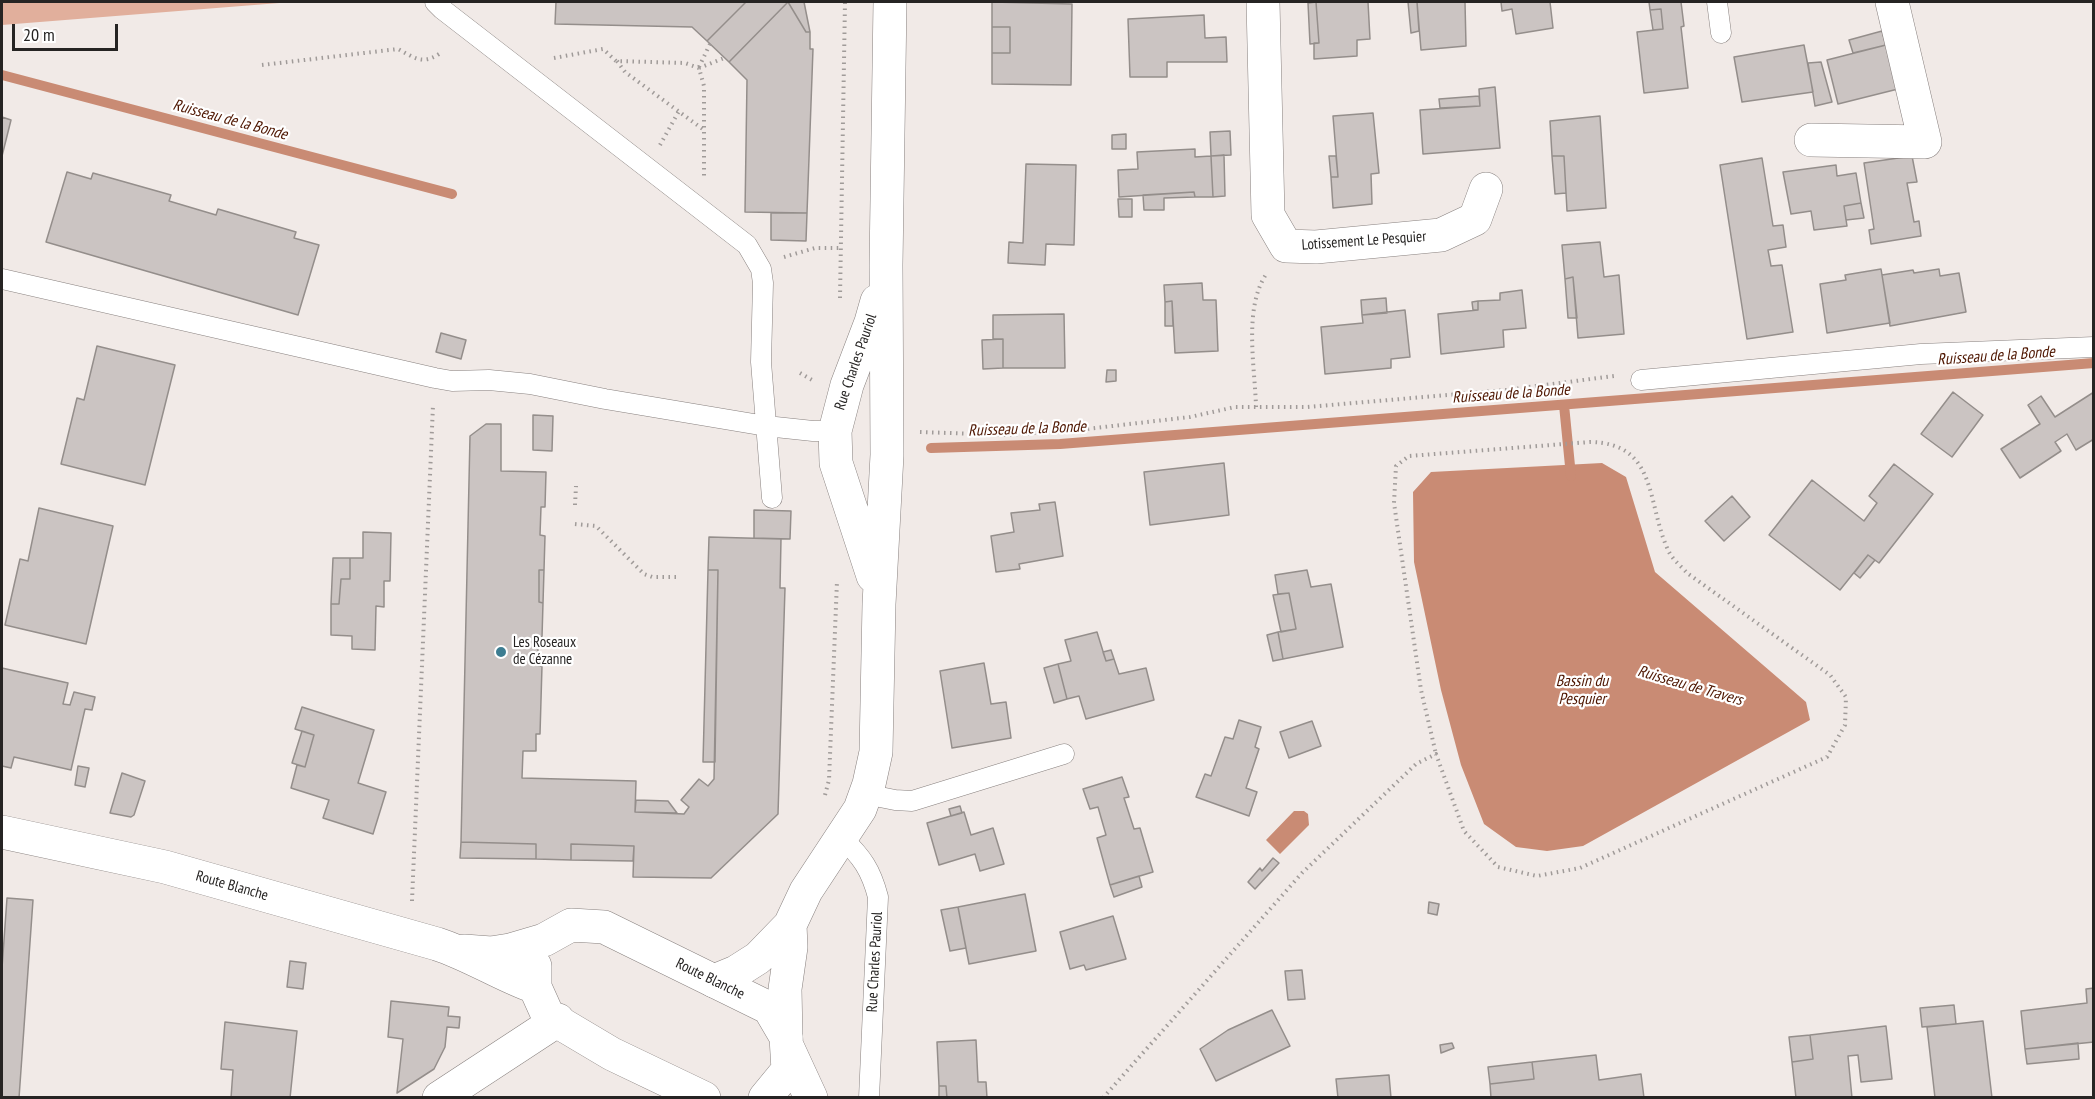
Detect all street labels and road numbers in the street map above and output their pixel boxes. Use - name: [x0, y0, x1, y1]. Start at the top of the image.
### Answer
- street label: Lotissement Le Pesquier: [1301, 228, 1427, 254]
- street label: Rue Charles Pauriol: [831, 311, 881, 413]
- street label: Route Blanche: [194, 867, 270, 905]
- street label: Rue Charles Pauriol: [863, 911, 887, 1013]
- street label: Route Blanche: [673, 955, 747, 1003]

